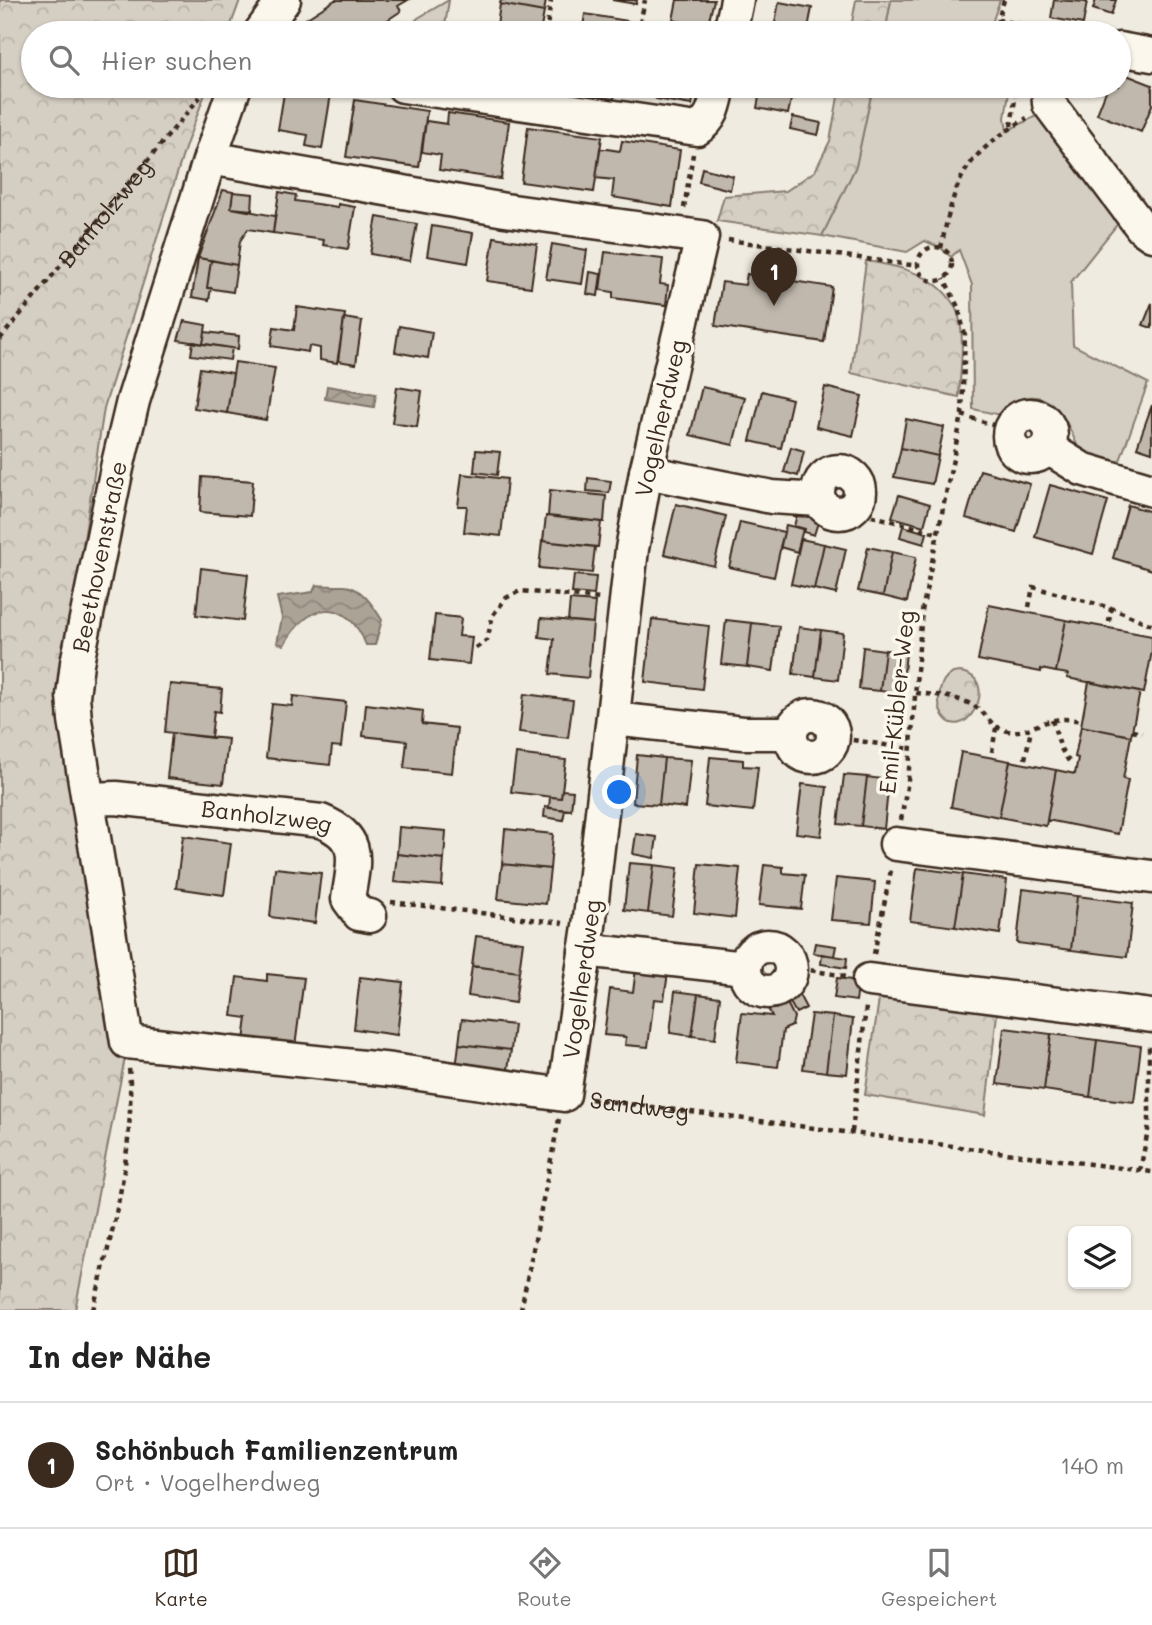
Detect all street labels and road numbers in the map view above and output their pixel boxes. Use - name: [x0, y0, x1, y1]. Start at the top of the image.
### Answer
- street label: Banholzweg: [51, 152, 158, 273]
- street label: Vogelherdweg: [627, 336, 693, 500]
- street label: Beethovenstraße: [65, 458, 133, 655]
- street label: Emil-Kübler-Weg: [871, 609, 921, 795]
- street label: Banholzweg: [200, 793, 338, 839]
- street label: Vogelherdweg: [555, 897, 607, 1061]
- street label: Sandweg: [588, 1084, 691, 1127]

